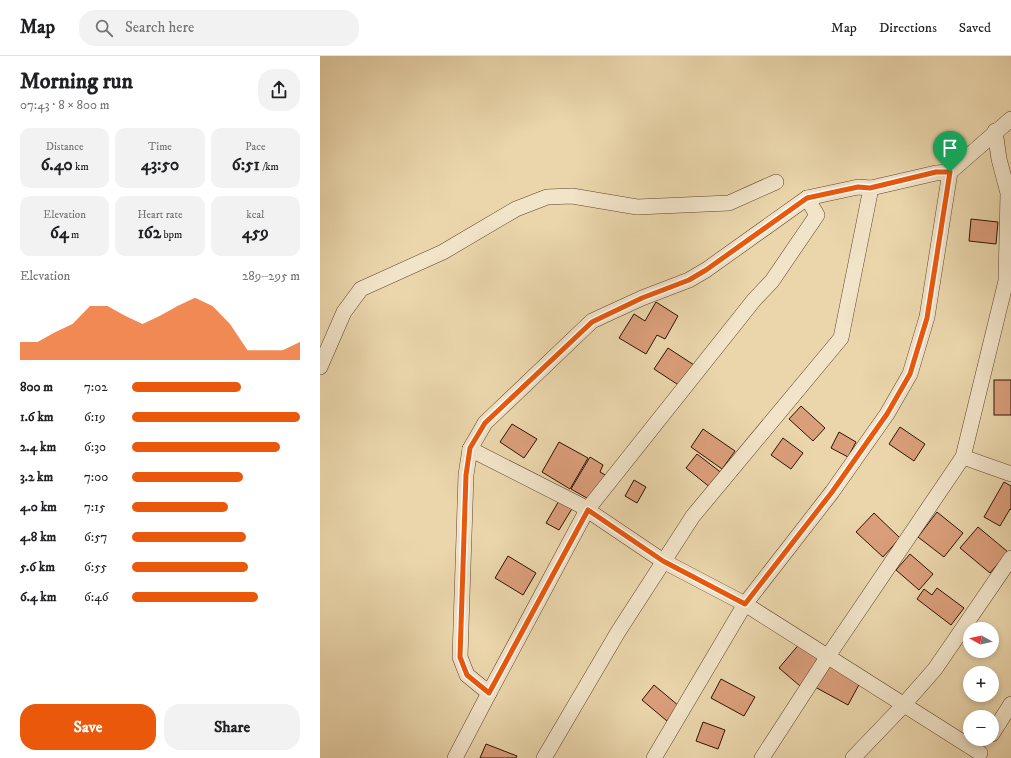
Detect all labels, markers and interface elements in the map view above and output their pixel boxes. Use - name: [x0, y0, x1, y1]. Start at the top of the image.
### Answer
- search box: [79, 10, 359, 46]
- text: Map: [20, 16, 55, 39]
- icon: search: [93, 17, 115, 39]
- text: Search here: [125, 18, 194, 37]
- text: Map: [831, 19, 857, 37]
- text: Directions: [879, 19, 937, 37]
- text: Saved: [959, 19, 991, 37]
- text: Morning run: [20, 68, 133, 95]
- button: share: [258, 69, 300, 111]
- text: 07:43 · 8 × 800 m: [20, 97, 110, 113]
- pin: [933, 131, 967, 172]
- icon: arrive: [939, 137, 961, 159]
- text: Distance: [46, 140, 84, 154]
- text: Time: [148, 140, 172, 154]
- text: Pace: [245, 140, 266, 154]
- text: 6.40: [41, 154, 73, 176]
- text: 43:50: [141, 154, 179, 176]
- text: 6:51: [232, 154, 260, 176]
- text: km: [73, 160, 89, 174]
- text: /km: [260, 160, 279, 174]
- text: Elevation: [43, 208, 86, 222]
- text: Heart rate: [137, 208, 183, 222]
- text: kcal: [246, 208, 264, 222]
- text: 64: [50, 222, 69, 244]
- text: 162: [138, 222, 161, 244]
- text: 459: [242, 222, 269, 244]
- text: m: [69, 228, 79, 242]
- text: bpm: [161, 228, 182, 242]
- text: Elevation: [20, 268, 70, 284]
- text: 289–295 m: [242, 268, 300, 284]
- text: 800 m: [20, 379, 53, 395]
- text: 7:02: [84, 379, 108, 395]
- text: 1.6 km: [20, 409, 54, 425]
- text: 6:19: [84, 409, 105, 425]
- text: 2.4 km: [20, 439, 56, 455]
- text: 6:30: [84, 439, 106, 455]
- text: 3.2 km: [20, 469, 53, 485]
- text: 7:00: [84, 469, 108, 485]
- text: 4.0 km: [20, 499, 57, 515]
- text: 7:15: [84, 499, 105, 515]
- text: 4.8 km: [20, 529, 56, 545]
- text: 6:57: [84, 529, 107, 545]
- text: 5.6 km: [20, 559, 55, 575]
- text: 6:55: [84, 559, 107, 575]
- text: 6.4 km: [20, 589, 56, 605]
- text: 6:46: [84, 589, 108, 605]
- north arrow: [963, 622, 999, 658]
- map controls: [963, 622, 999, 746]
- button: +: [963, 666, 999, 702]
- button: Save: [20, 704, 156, 750]
- button: Share: [164, 704, 300, 750]
- button: −: [963, 710, 999, 746]

